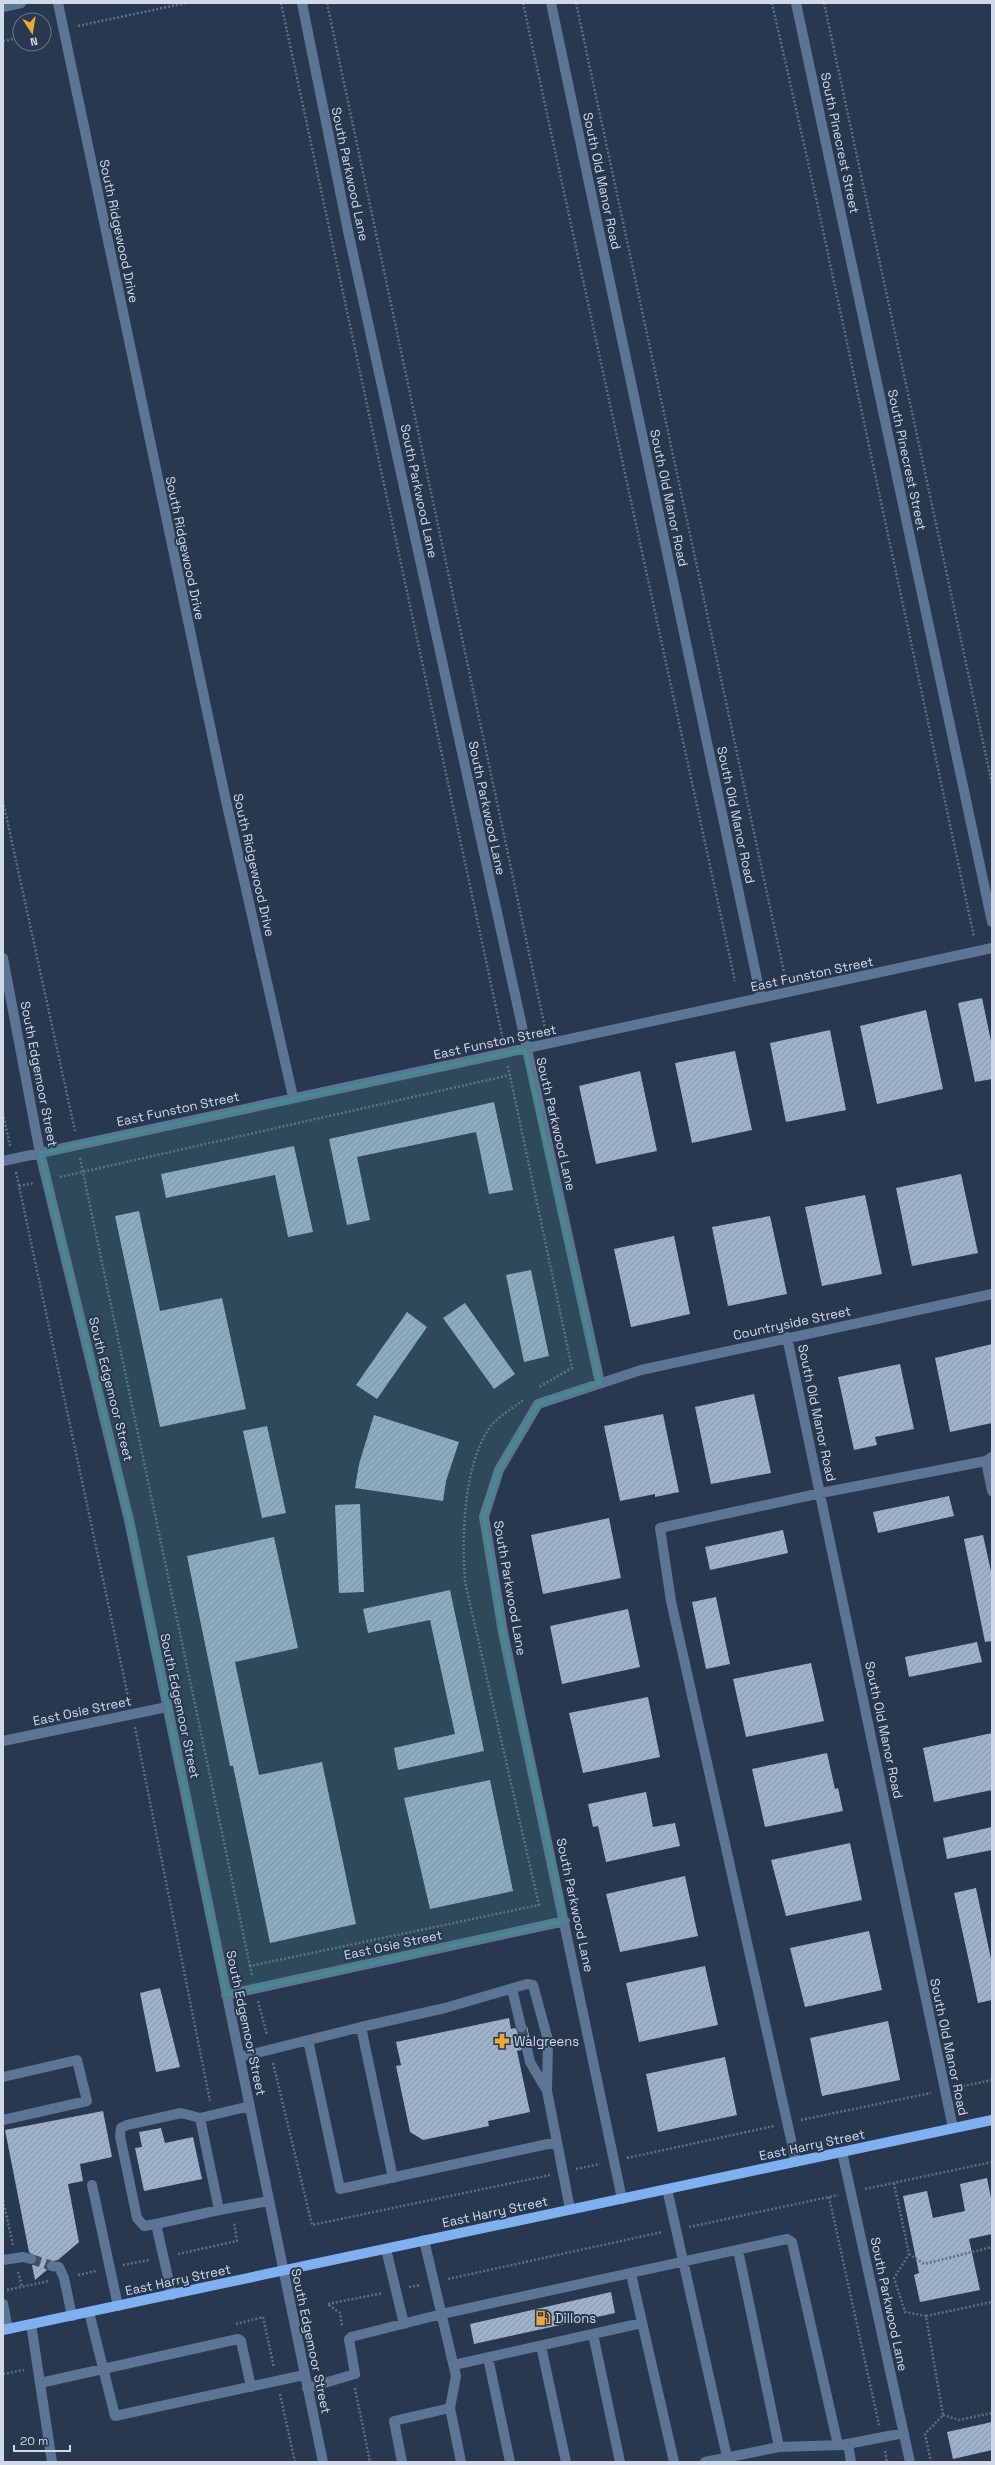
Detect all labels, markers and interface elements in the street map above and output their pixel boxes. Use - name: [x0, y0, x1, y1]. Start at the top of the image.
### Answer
- north arrow: [12, 12, 52, 52]
- text: N: [29, 34, 39, 49]
- street label: South Pinecrest Street: [817, 71, 863, 215]
- street label: South Parkwood Lane: [327, 105, 373, 243]
- street label: South Old Manor Road: [579, 111, 625, 251]
- street label: South Ridgewood Drive: [95, 158, 143, 304]
- street label: South Pinecrest Street: [884, 388, 930, 532]
- street label: South Parkwood Lane: [396, 422, 442, 560]
- street label: South Old Manor Road: [646, 428, 692, 568]
- street label: South Ridgewood Drive: [161, 475, 209, 621]
- street label: South Parkwood Lane: [464, 739, 510, 877]
- street label: South Old Manor Road: [713, 745, 759, 885]
- street label: South Ridgewood Drive: [229, 792, 279, 938]
- street label: East Funston Street: [749, 953, 875, 995]
- street label: South Edgemoor Street: [17, 1000, 61, 1148]
- street label: East Funston Street: [432, 1021, 558, 1063]
- street label: South Parkwood Lane: [532, 1056, 580, 1192]
- street label: East Funston Street: [115, 1088, 241, 1130]
- street label: Countryside Street: [731, 1302, 853, 1344]
- street label: South Edgemoor Street: [85, 1315, 137, 1463]
- street label: South Old Manor Road: [794, 1343, 840, 1483]
- street label: South Parkwood Lane: [490, 1519, 530, 1657]
- street label: South Edgemoor Street: [156, 1632, 204, 1780]
- street label: South Old Manor Road: [861, 1660, 907, 1800]
- street label: East Osie Street: [31, 1692, 133, 1730]
- street label: South Parkwood Lane: [552, 1836, 598, 1974]
- street label: East Osie Street: [342, 1926, 444, 1964]
- street label: South Edgemoor Street: [222, 1949, 270, 2097]
- street label: South Old Manor Road: [926, 1977, 972, 2117]
- pharmacy icon: Walgreens: [493, 2032, 511, 2050]
- place label: Walgreens: [514, 2033, 579, 2050]
- street label: East Harry Street: [758, 2125, 866, 2164]
- street label: East Harry Street: [441, 2192, 549, 2231]
- street label: South Parkwood Lane: [866, 2235, 912, 2373]
- street label: East Harry Street: [124, 2260, 232, 2299]
- street label: South Edgemoor Street: [287, 2267, 335, 2415]
- fuel station icon: Dillons: [534, 2309, 552, 2327]
- place label: Dillons: [555, 2310, 596, 2327]
- scale bar: [14, 2427, 70, 2453]
- text: 20 m: [20, 2433, 48, 2449]

